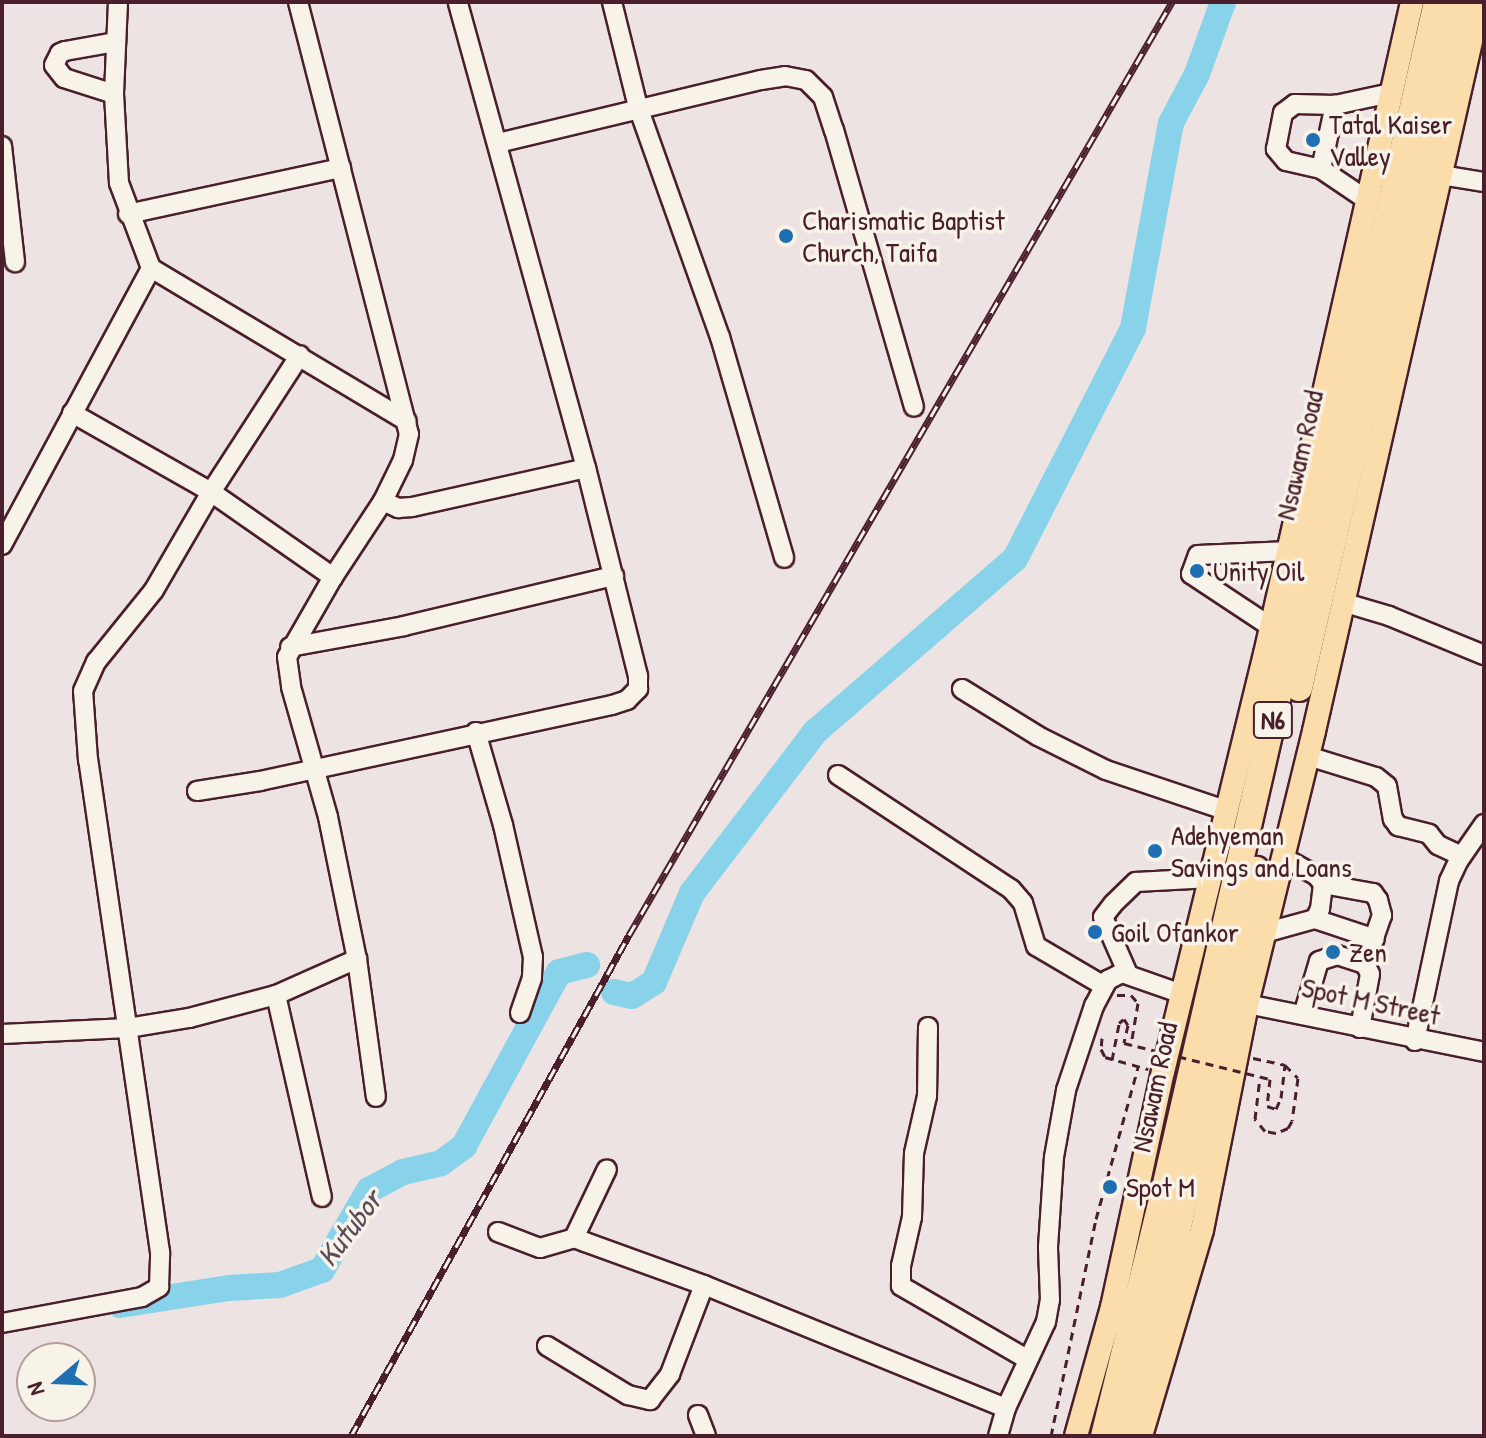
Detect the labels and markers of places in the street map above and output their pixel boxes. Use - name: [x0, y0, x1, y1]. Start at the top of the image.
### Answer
- place label: Tatal Kaiser Valley: [1329, 107, 1452, 173]
- marker: Tatal Kaiser Valley: [1304, 131, 1322, 149]
- place label: Charismatic Baptist Church, Taifa: [802, 203, 1005, 269]
- marker: Charismatic Baptist Church, Taifa: [777, 227, 795, 245]
- place label: Unity Oil: [1213, 554, 1305, 588]
- marker: Unity Oil: [1188, 562, 1206, 580]
- place label: Adehyeman Savings and Loans: [1171, 818, 1352, 884]
- marker: Adehyeman Savings and Loans: [1146, 842, 1164, 860]
- place label: Goil Ofankor: [1111, 915, 1239, 949]
- marker: Goil Ofankor: [1086, 923, 1104, 941]
- place label: Zen: [1349, 935, 1387, 969]
- marker: Zen: [1324, 943, 1342, 961]
- place label: Spot M: [1126, 1170, 1195, 1204]
- marker: Spot M: [1101, 1178, 1119, 1196]

